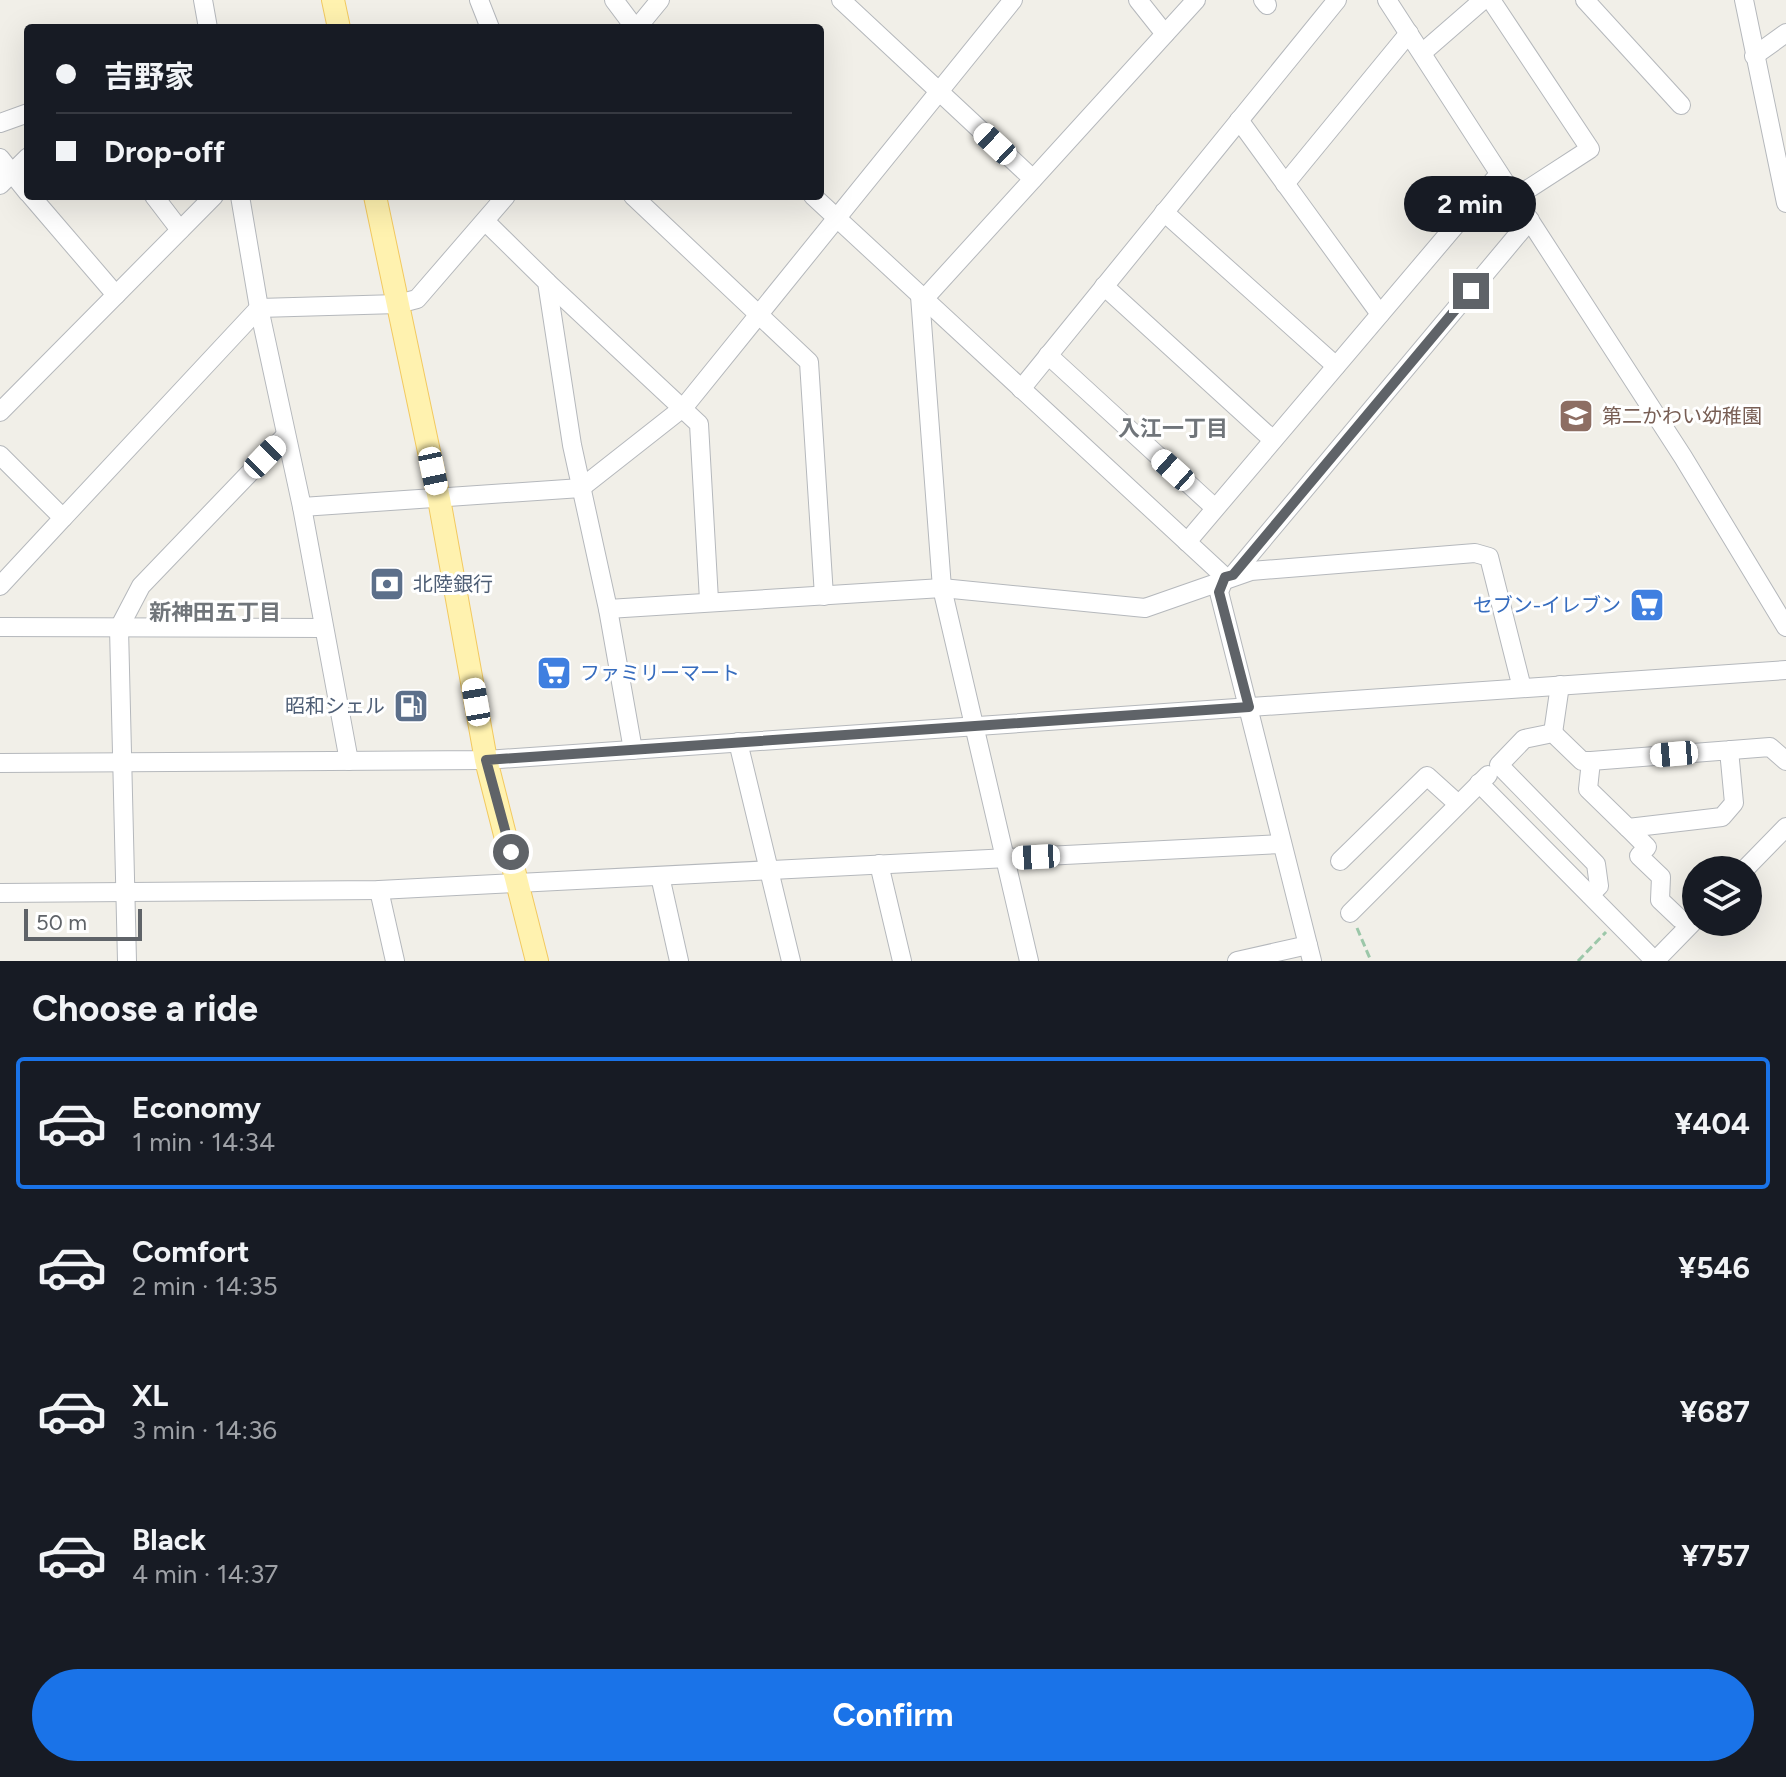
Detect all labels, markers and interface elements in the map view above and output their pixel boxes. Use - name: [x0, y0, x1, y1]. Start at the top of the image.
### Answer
- text: 吉野家: [104, 58, 194, 95]
- car: [969, 119, 1021, 169]
- text: Drop-off: [104, 133, 225, 170]
- callout: 2 min: [1405, 175, 1537, 231]
- text: 2 min: [1437, 188, 1503, 220]
- route end: [1453, 273, 1489, 309]
- school or university icon: 第二かわい幼稚園: [1557, 397, 1595, 435]
- place label: 第二かわい幼稚園: [1602, 404, 1762, 428]
- district label: 入江一丁目: [1118, 415, 1228, 442]
- car: [240, 431, 290, 483]
- car: [416, 445, 450, 497]
- car: [1147, 445, 1199, 495]
- bank icon: 北陸銀行: [368, 565, 406, 603]
- place label: 北陸銀行: [413, 572, 493, 596]
- supermarket icon: セブン-イレブン: [1628, 586, 1666, 624]
- place label: セブン-イレブン: [1473, 593, 1621, 617]
- district label: 新神田五丁目: [149, 599, 281, 626]
- supermarket icon: ファミリーマート: [535, 654, 573, 692]
- place label: ファミリーマート: [580, 661, 740, 685]
- car: [460, 676, 492, 728]
- fuel station icon: 昭和シェル: [392, 687, 430, 725]
- place label: 昭和シェル: [285, 694, 385, 718]
- car: [1649, 740, 1699, 768]
- route start: [493, 834, 529, 870]
- car: [1011, 844, 1061, 870]
- map controls: [1682, 856, 1762, 936]
- button: layers: [1682, 856, 1762, 936]
- scale bar: [24, 905, 142, 941]
- text: 50 m: [36, 909, 87, 936]
- text: Choose a ride: [32, 987, 258, 1030]
- icon: car: [36, 1087, 108, 1159]
- text: Economy: [132, 1089, 261, 1126]
- text: ¥404: [1675, 1105, 1750, 1142]
- text: 1 min · 14:34: [132, 1126, 275, 1158]
- icon: car: [36, 1231, 108, 1303]
- text: Comfort: [132, 1233, 250, 1270]
- text: ¥546: [1678, 1249, 1750, 1286]
- text: 2 min · 14:35: [132, 1270, 278, 1302]
- icon: car: [36, 1375, 108, 1447]
- text: XL: [132, 1377, 168, 1414]
- text: ¥687: [1680, 1393, 1750, 1430]
- text: 3 min · 14:36: [132, 1414, 277, 1446]
- icon: car: [36, 1519, 108, 1591]
- text: Black: [132, 1521, 206, 1558]
- text: ¥757: [1681, 1537, 1750, 1574]
- text: 4 min · 14:37: [132, 1558, 278, 1590]
- button: Confirm: [32, 1669, 1754, 1761]

